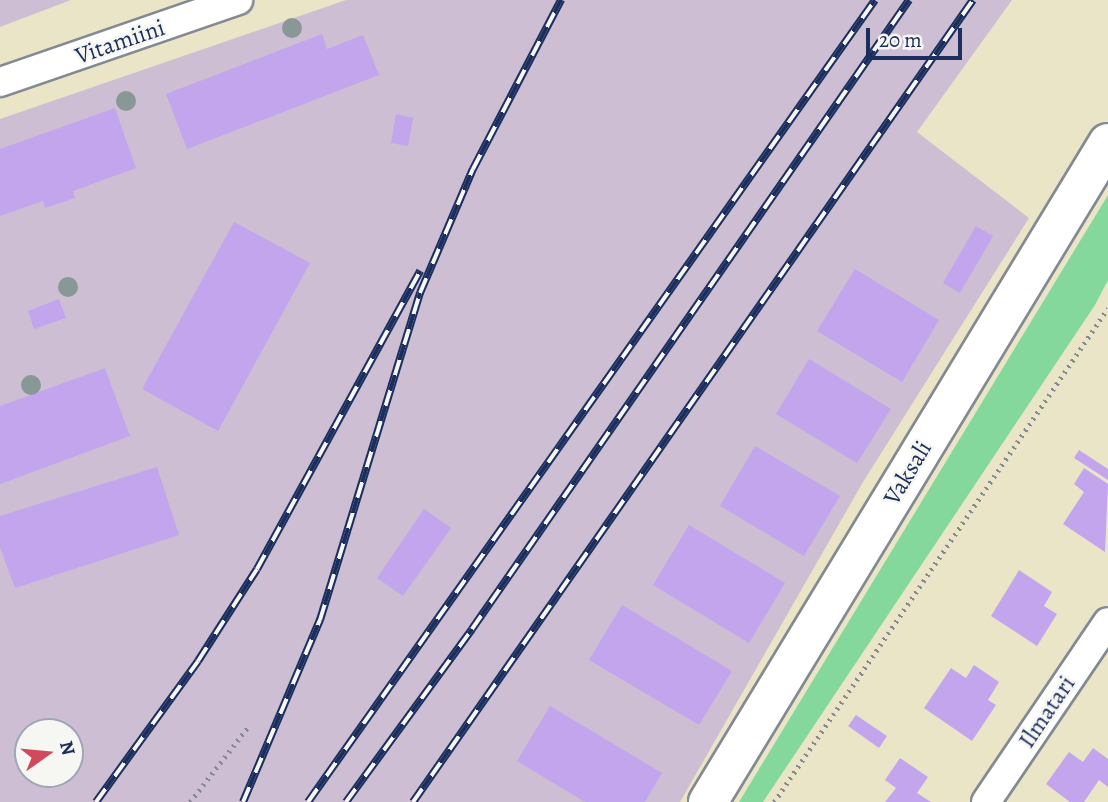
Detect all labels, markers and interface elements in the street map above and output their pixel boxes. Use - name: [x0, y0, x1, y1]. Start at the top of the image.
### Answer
- street label: Vitamiini: [71, 13, 169, 71]
- scale bar: [870, 14, 966, 58]
- text: 20 m: [879, 26, 922, 54]
- street label: Vaksali: [878, 436, 938, 510]
- street label: Ilmatari: [1012, 670, 1082, 754]
- north arrow: [14, 718, 84, 788]
- text: N: [53, 738, 82, 758]

